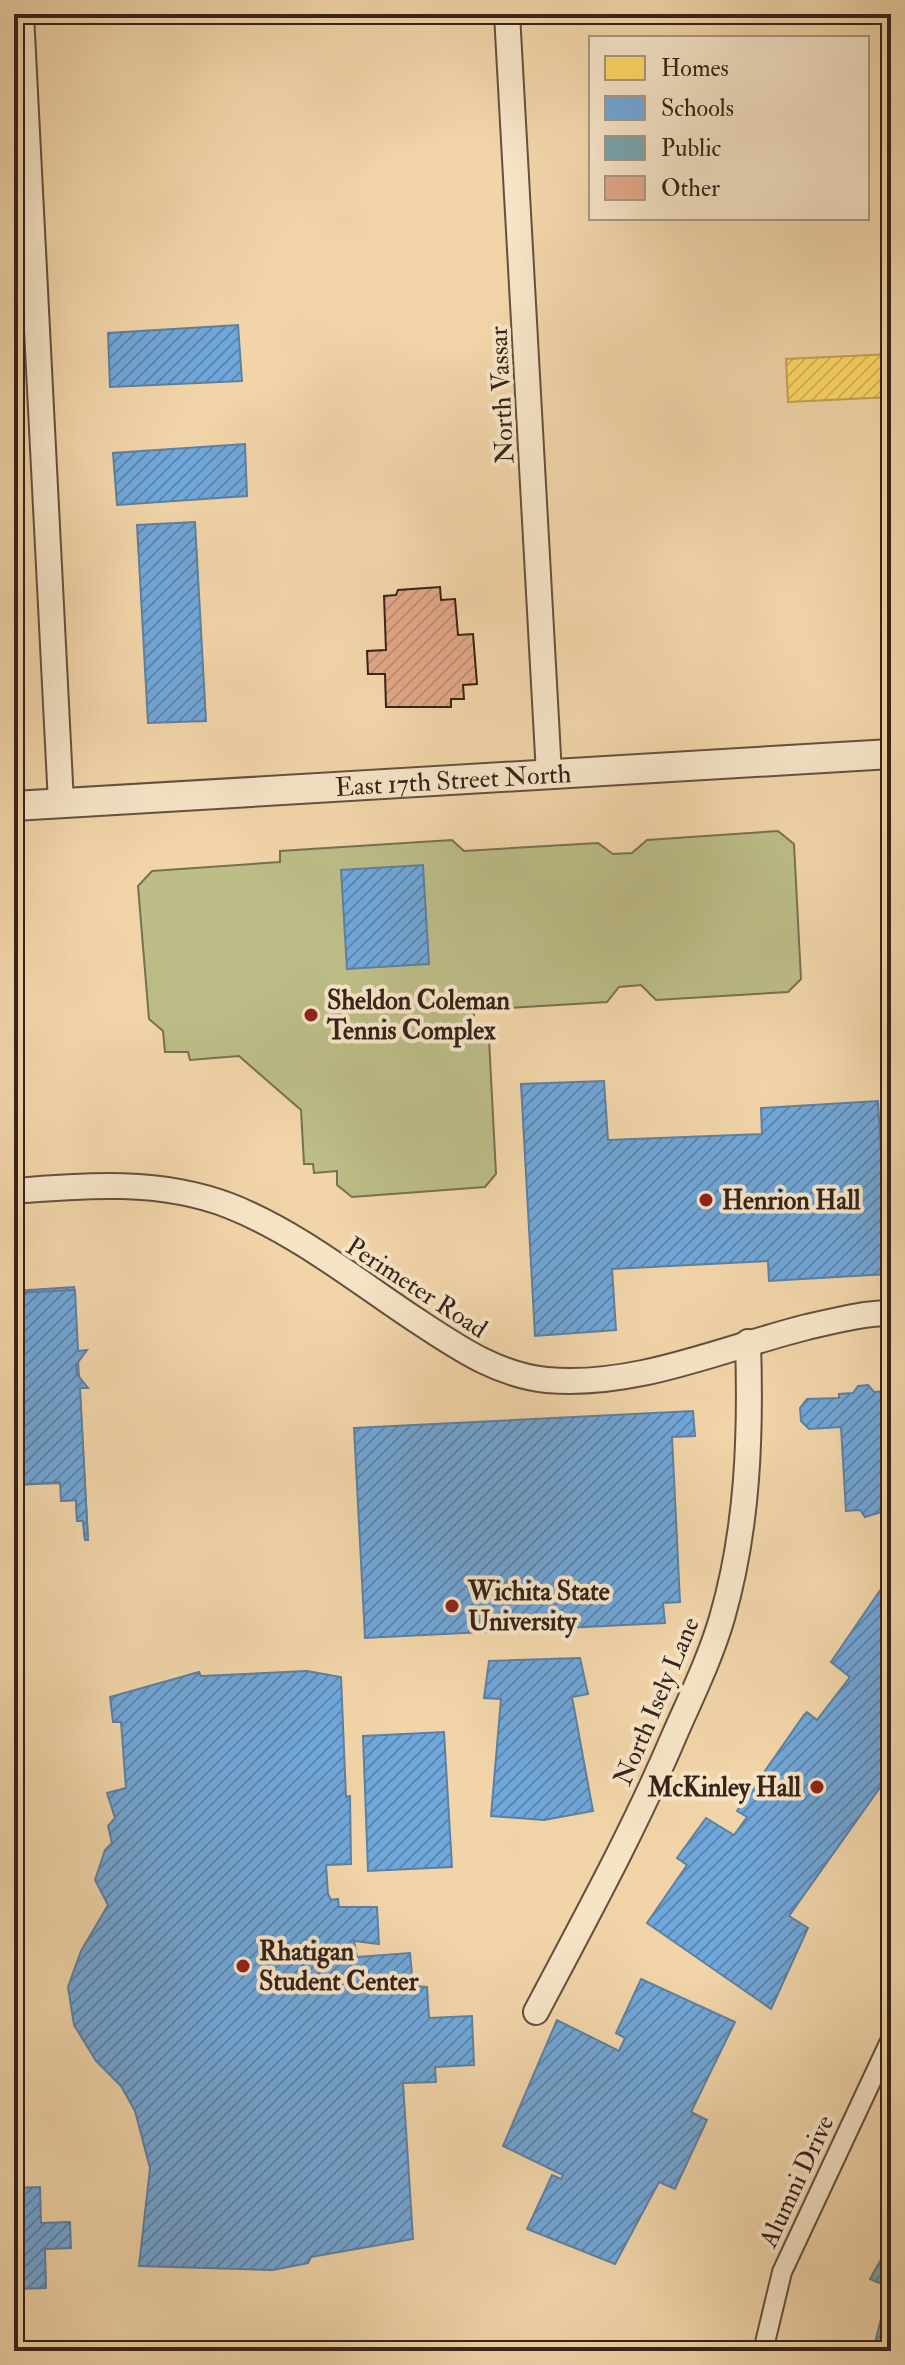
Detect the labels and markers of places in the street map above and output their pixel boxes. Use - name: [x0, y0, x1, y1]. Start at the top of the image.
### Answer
- place label: Sheldon Coleman Tennis Complex: [326, 985, 510, 1048]
- marker: Sheldon Coleman Tennis Complex: [302, 1006, 320, 1024]
- place label: Henrion Hall: [722, 1185, 861, 1217]
- marker: Henrion Hall: [697, 1191, 715, 1209]
- place label: Wichita State University: [467, 1576, 610, 1639]
- marker: Wichita State University: [443, 1597, 461, 1615]
- place label: McKinley Hall: [647, 1772, 801, 1805]
- marker: McKinley Hall: [808, 1778, 826, 1796]
- place label: Rhatigan Student Center: [259, 1936, 419, 1998]
- marker: Rhatigan Student Center: [234, 1957, 252, 1975]

